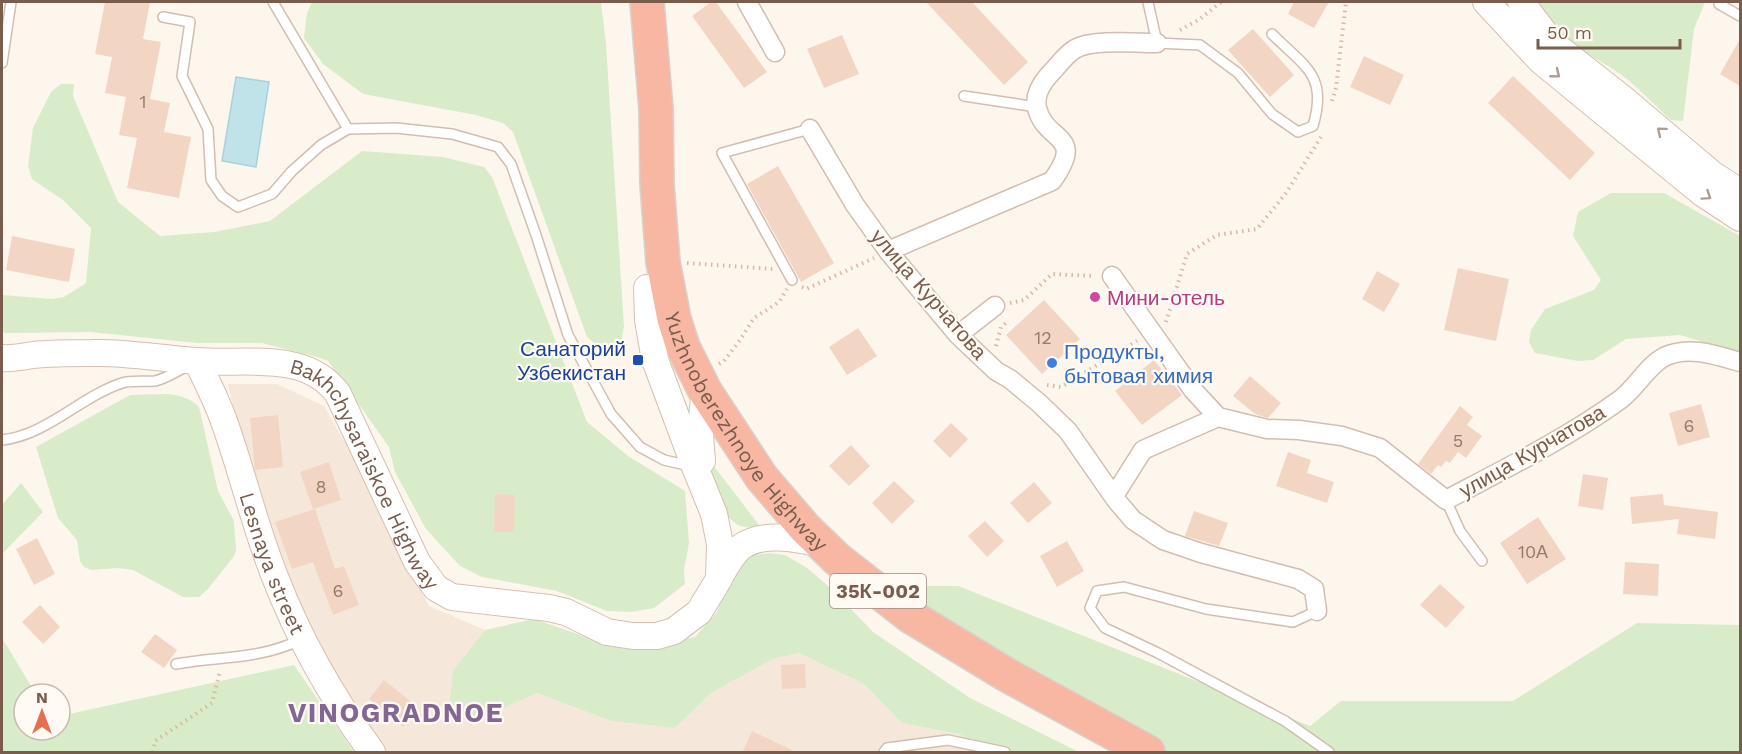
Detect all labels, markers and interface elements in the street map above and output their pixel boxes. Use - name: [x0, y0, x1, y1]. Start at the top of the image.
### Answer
- scale bar: [1538, 12, 1680, 50]
- text: 50 m: [1547, 22, 1592, 43]
- one-way arrow: [1549, 66, 1560, 77]
- house number: 1: [139, 91, 147, 112]
- one-way arrow: [1657, 127, 1668, 138]
- one-way arrow: [1701, 189, 1712, 200]
- street label: улица Курчатова: [866, 224, 993, 364]
- place label: Мини-отель: [1107, 285, 1225, 310]
- marker: Мини-отель: [1088, 290, 1102, 304]
- street label: Yuzhnoberezhnoye Highway: [660, 309, 834, 556]
- house number: 12: [1034, 327, 1052, 348]
- place label: Санаторий Узбекистан: [517, 336, 626, 385]
- place label: Продукты, бытовая химия: [1064, 339, 1213, 388]
- street label: Bakhchysaraiskoe Highway: [287, 353, 445, 594]
- marker: Санаторий Узбекистан: [631, 353, 645, 367]
- marker: Продукты, бытовая химия: [1045, 356, 1059, 370]
- street label: улица Курчатова: [1455, 399, 1610, 503]
- house number: 6: [1684, 415, 1694, 436]
- house number: 5: [1453, 430, 1463, 451]
- house number: 8: [315, 476, 327, 497]
- street label: Lesnaya street: [235, 489, 311, 638]
- house number: 10А: [1518, 541, 1548, 562]
- road number: 35К-002: [830, 574, 926, 608]
- house number: 6: [333, 580, 343, 601]
- north arrow: [12, 682, 72, 742]
- text: N: [36, 688, 48, 707]
- district label: VINOGRADNOE: [288, 697, 504, 729]

